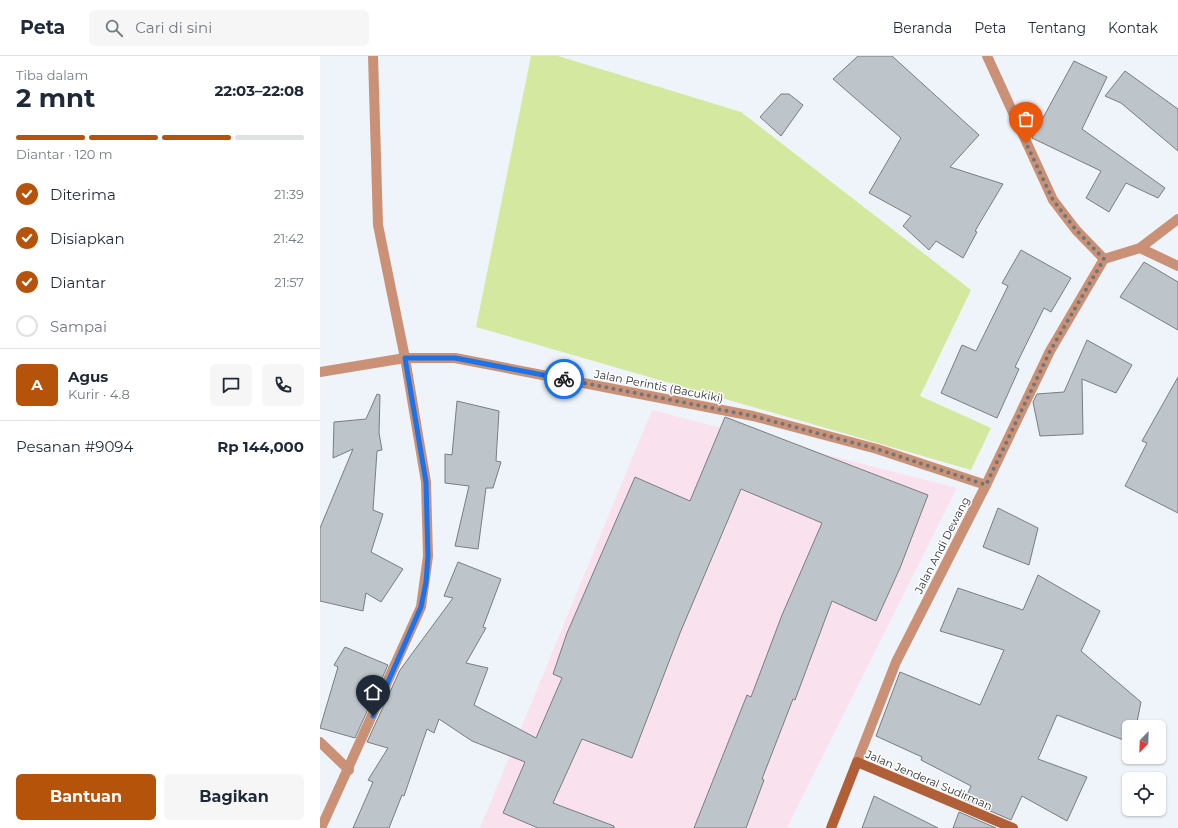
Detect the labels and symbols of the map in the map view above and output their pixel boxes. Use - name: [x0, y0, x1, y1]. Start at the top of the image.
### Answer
- pin: [1009, 102, 1043, 143]
- courier: [544, 359, 584, 399]
- street label: Jalan Perintis (Bacukiki): [592, 366, 725, 405]
- street label: Jalan Andi Dewang: [911, 494, 973, 597]
- pin: [356, 675, 390, 716]
- north arrow: [1122, 720, 1166, 764]
- street label: Jalan Jenderal Sudirman: [863, 747, 994, 813]

